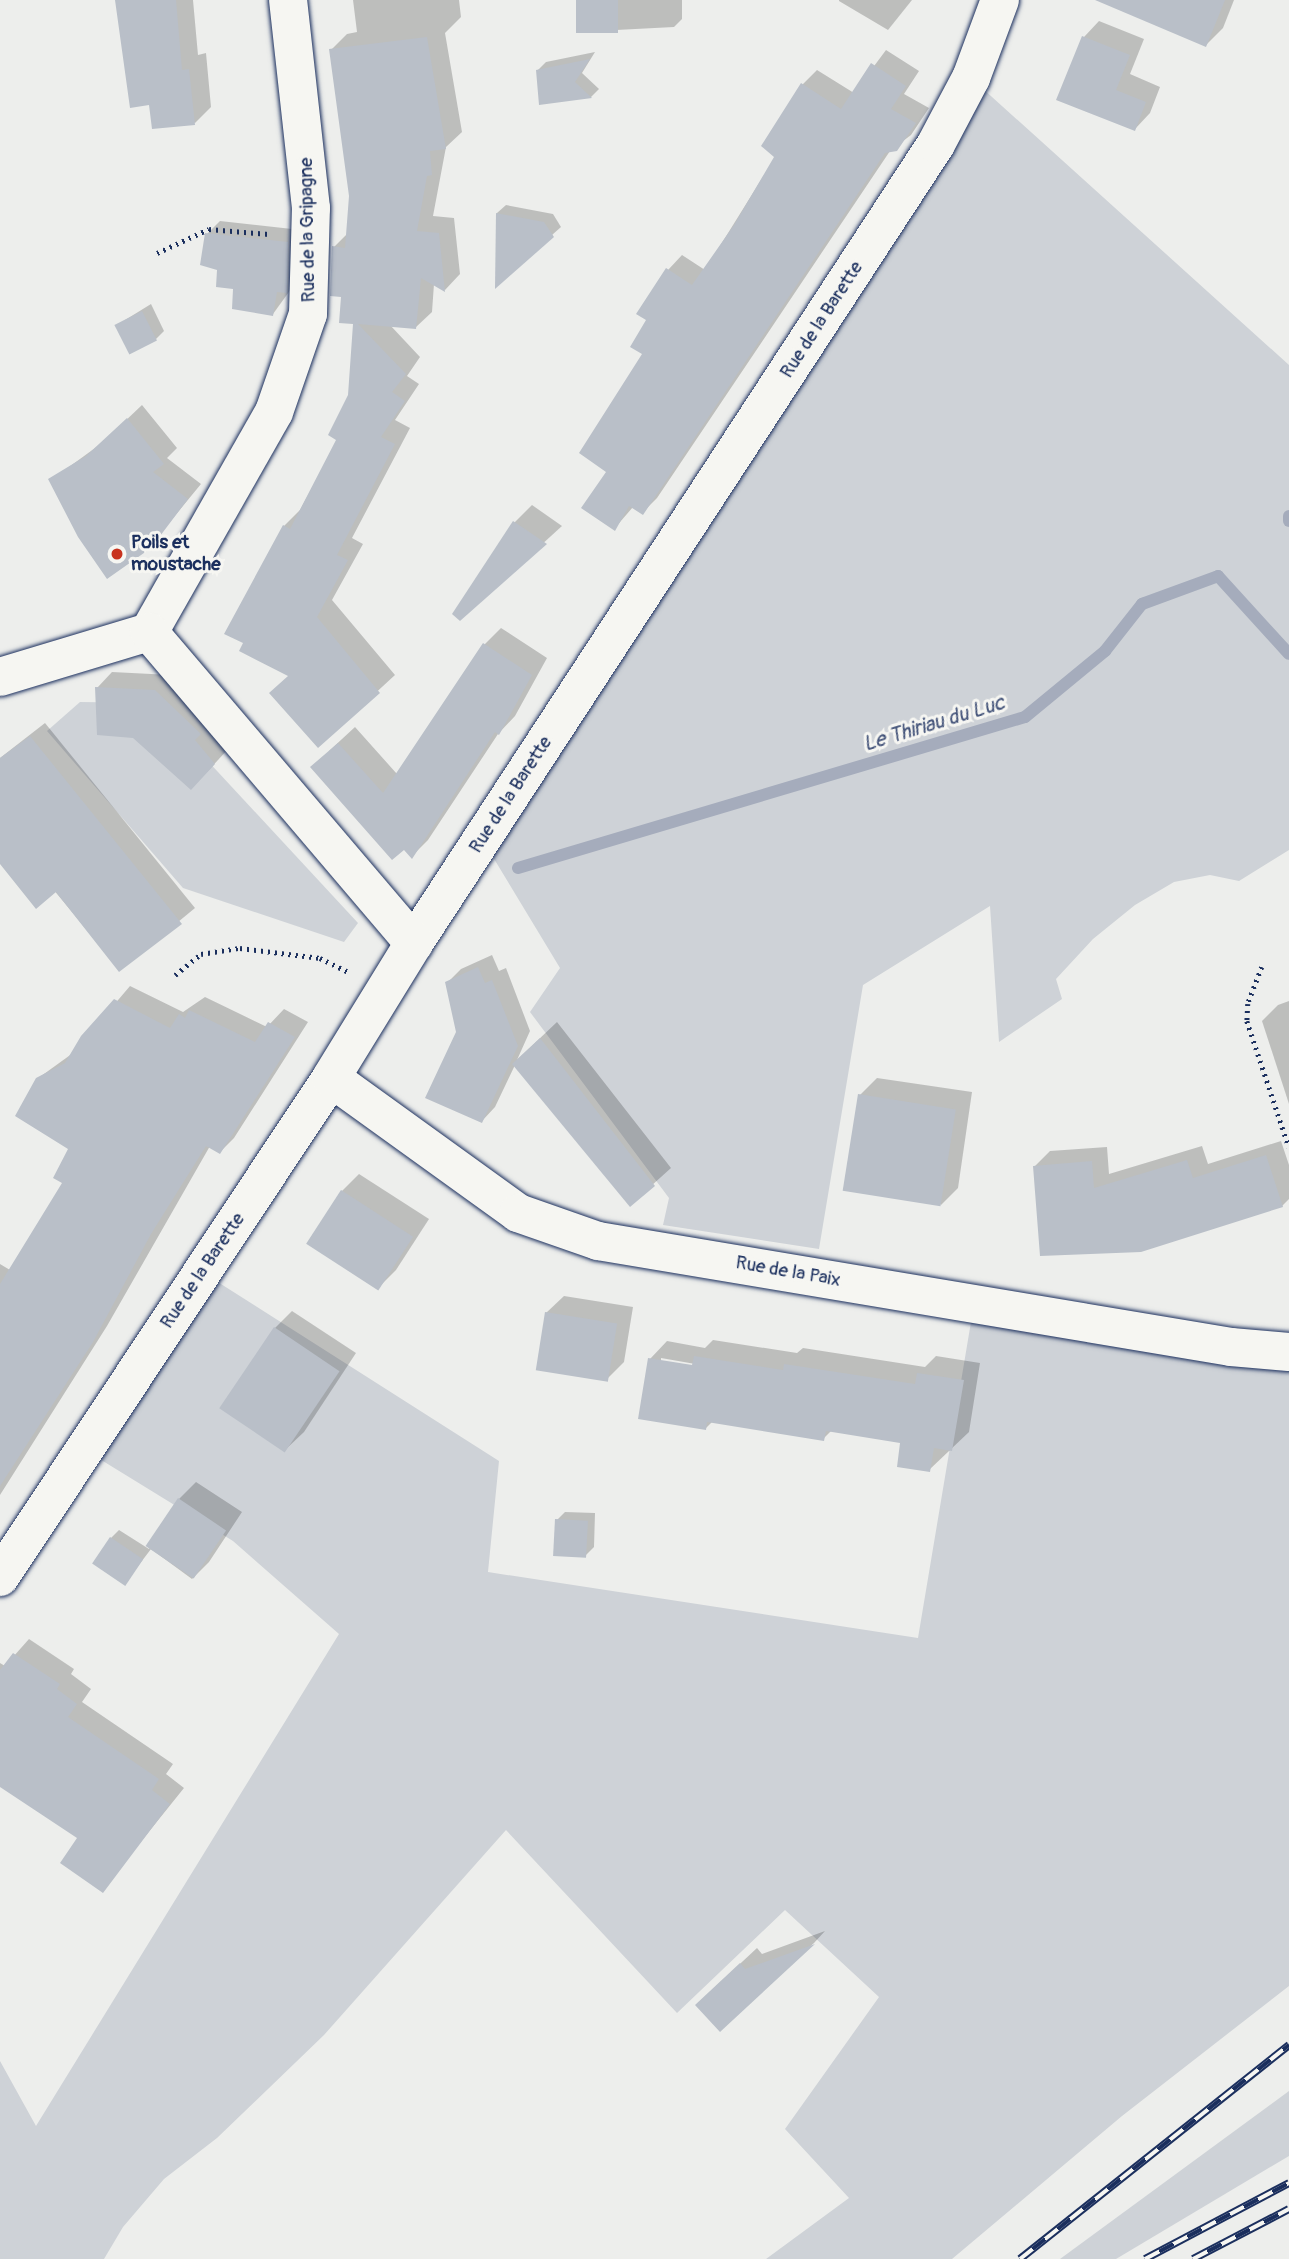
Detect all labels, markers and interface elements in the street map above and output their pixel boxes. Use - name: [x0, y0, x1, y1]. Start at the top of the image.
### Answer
- street label: Rue de la Gripagne: [295, 157, 321, 303]
- street label: Rue de la Barette: [776, 257, 868, 383]
- place label: Poils et moustache: [131, 532, 221, 576]
- marker: Poils et moustache: [109, 546, 125, 562]
- water label: Le Thiriau du Luc: [860, 691, 1008, 757]
- street label: Rue de la Barette: [465, 732, 557, 858]
- street label: Rue de la Barette: [156, 1209, 250, 1333]
- street label: Rue de la Paix: [734, 1252, 842, 1292]

